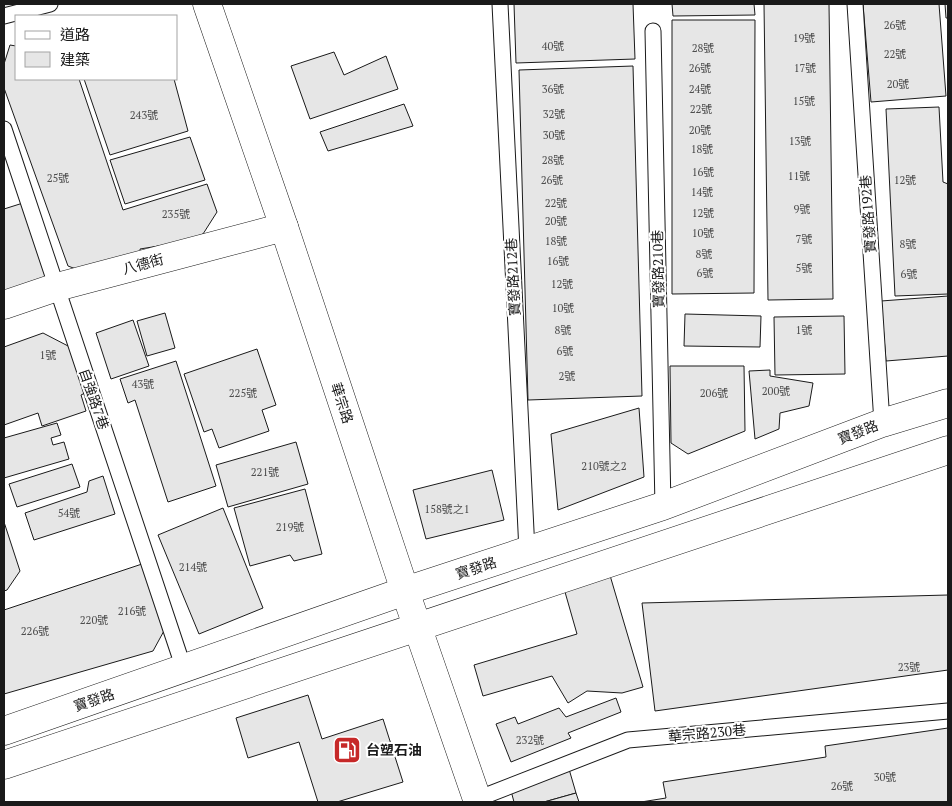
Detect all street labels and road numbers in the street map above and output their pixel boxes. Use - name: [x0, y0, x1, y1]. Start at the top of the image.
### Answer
- street label: 寶發路192巷: [855, 174, 880, 254]
- street label: 寶發路210巷: [647, 230, 668, 308]
- street label: 寶發路212巷: [501, 237, 524, 317]
- street label: 八德街: [120, 249, 166, 278]
- street label: 自強路7巷: [75, 366, 114, 432]
- street label: 華宗路: [327, 380, 358, 426]
- street label: 寶發路: [835, 415, 881, 448]
- street label: 寶發路: [453, 552, 499, 583]
- street label: 寶發路: [71, 684, 117, 715]
- street label: 華宗路230巷: [667, 720, 747, 745]

